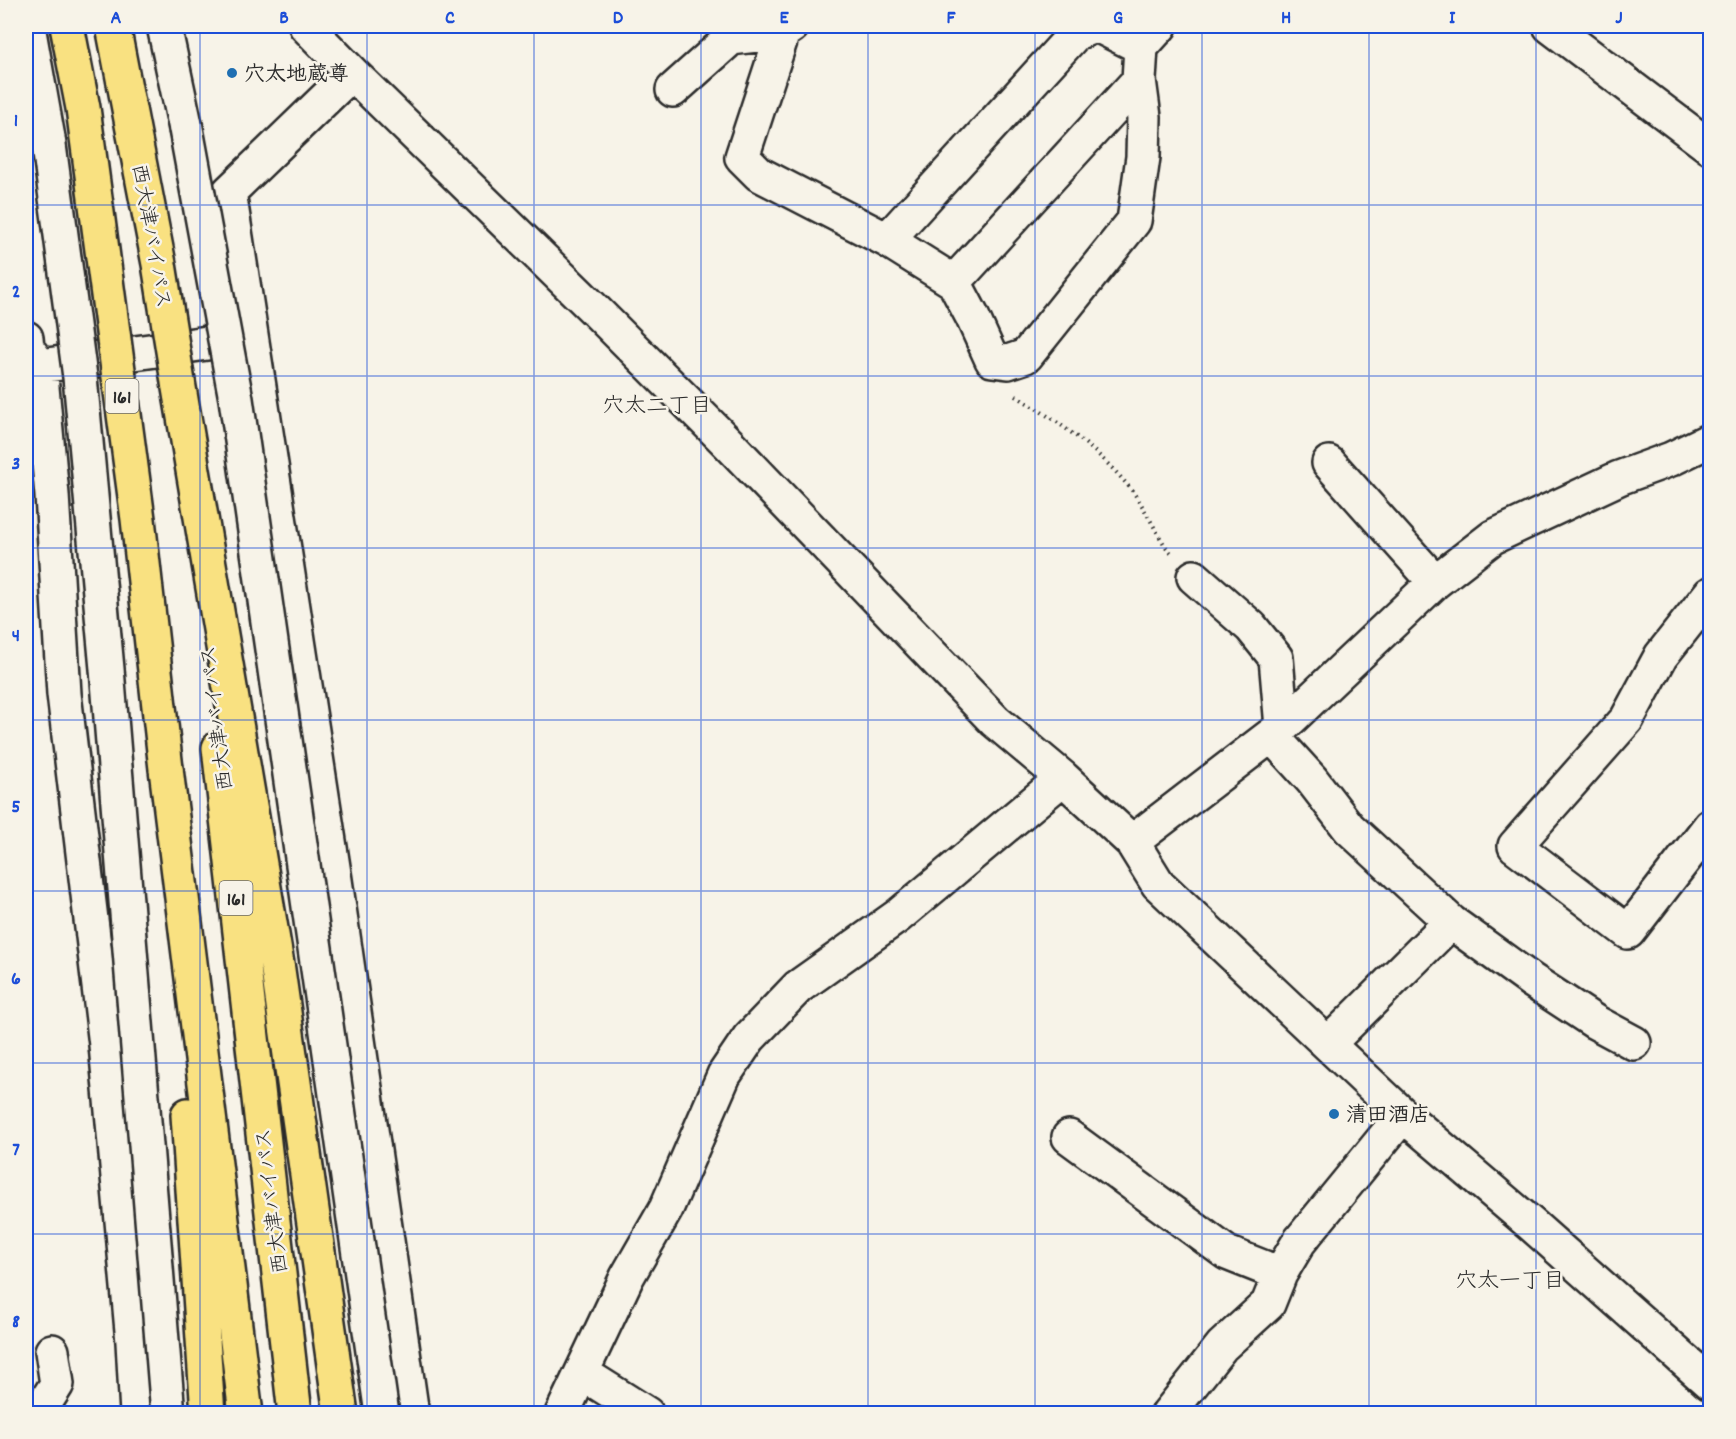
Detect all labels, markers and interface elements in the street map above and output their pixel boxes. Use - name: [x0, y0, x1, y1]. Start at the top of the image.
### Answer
- text: A: [111, 5, 122, 33]
- text: B: [279, 5, 289, 33]
- text: C: [445, 5, 455, 33]
- text: D: [613, 5, 624, 33]
- text: E: [779, 5, 789, 33]
- text: F: [947, 5, 957, 33]
- text: G: [1113, 5, 1123, 33]
- text: H: [1281, 5, 1291, 33]
- text: I: [1449, 5, 1456, 33]
- text: J: [1615, 5, 1623, 33]
- place label: 穴太地蔵尊: [244, 61, 349, 91]
- marker: 穴太地蔵尊: [225, 66, 239, 80]
- text: 1: [14, 108, 18, 136]
- street label: 西大津バイパス: [122, 162, 177, 311]
- text: 2: [12, 279, 20, 307]
- road number: 161: [106, 379, 138, 413]
- district label: 穴太二丁目: [602, 392, 712, 423]
- text: 3: [12, 451, 20, 479]
- text: 4: [12, 623, 20, 651]
- street label: 西大津バイパス: [195, 643, 243, 792]
- text: 5: [11, 794, 21, 822]
- road number: 161: [220, 881, 252, 915]
- text: 6: [11, 966, 21, 994]
- place label: 清田酒店: [1346, 1102, 1430, 1132]
- marker: 清田酒店: [1327, 1107, 1341, 1121]
- street label: 西大津バイパス: [250, 1126, 298, 1275]
- text: 7: [12, 1137, 20, 1165]
- district label: 穴太一丁目: [1455, 1267, 1565, 1298]
- text: 8: [12, 1309, 20, 1337]

